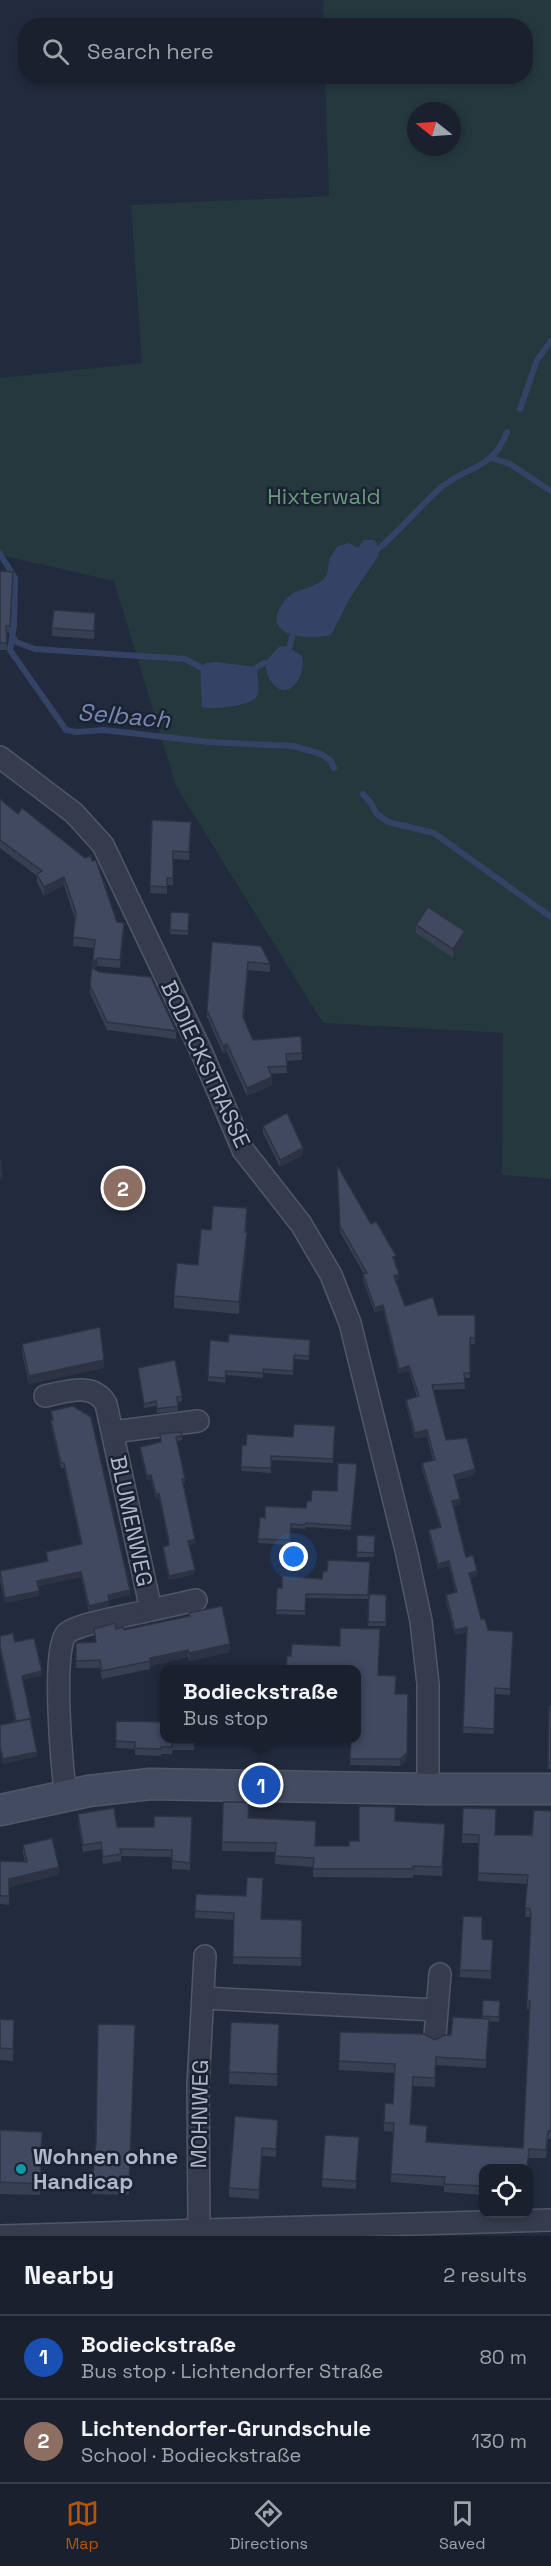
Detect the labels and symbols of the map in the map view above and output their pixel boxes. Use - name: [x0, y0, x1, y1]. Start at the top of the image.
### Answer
- north arrow: [407, 102, 461, 156]
- park label: Hixterwald: [267, 482, 381, 510]
- water label: Selbach: [76, 696, 173, 735]
- street label: BODIECKSTRASSE: [155, 976, 257, 1152]
- pin: 2: [104, 1166, 142, 1210]
- street label: BLUMENWEG: [104, 1453, 160, 1589]
- your location: [279, 1542, 308, 1571]
- pin: 1: [242, 1762, 280, 1808]
- street label: MOHNWEG: [184, 2059, 214, 2169]
- place label: Wohnen ohne Handicap: [33, 2142, 178, 2195]
- marker: Wohnen ohne Handicap: [14, 2162, 28, 2176]

